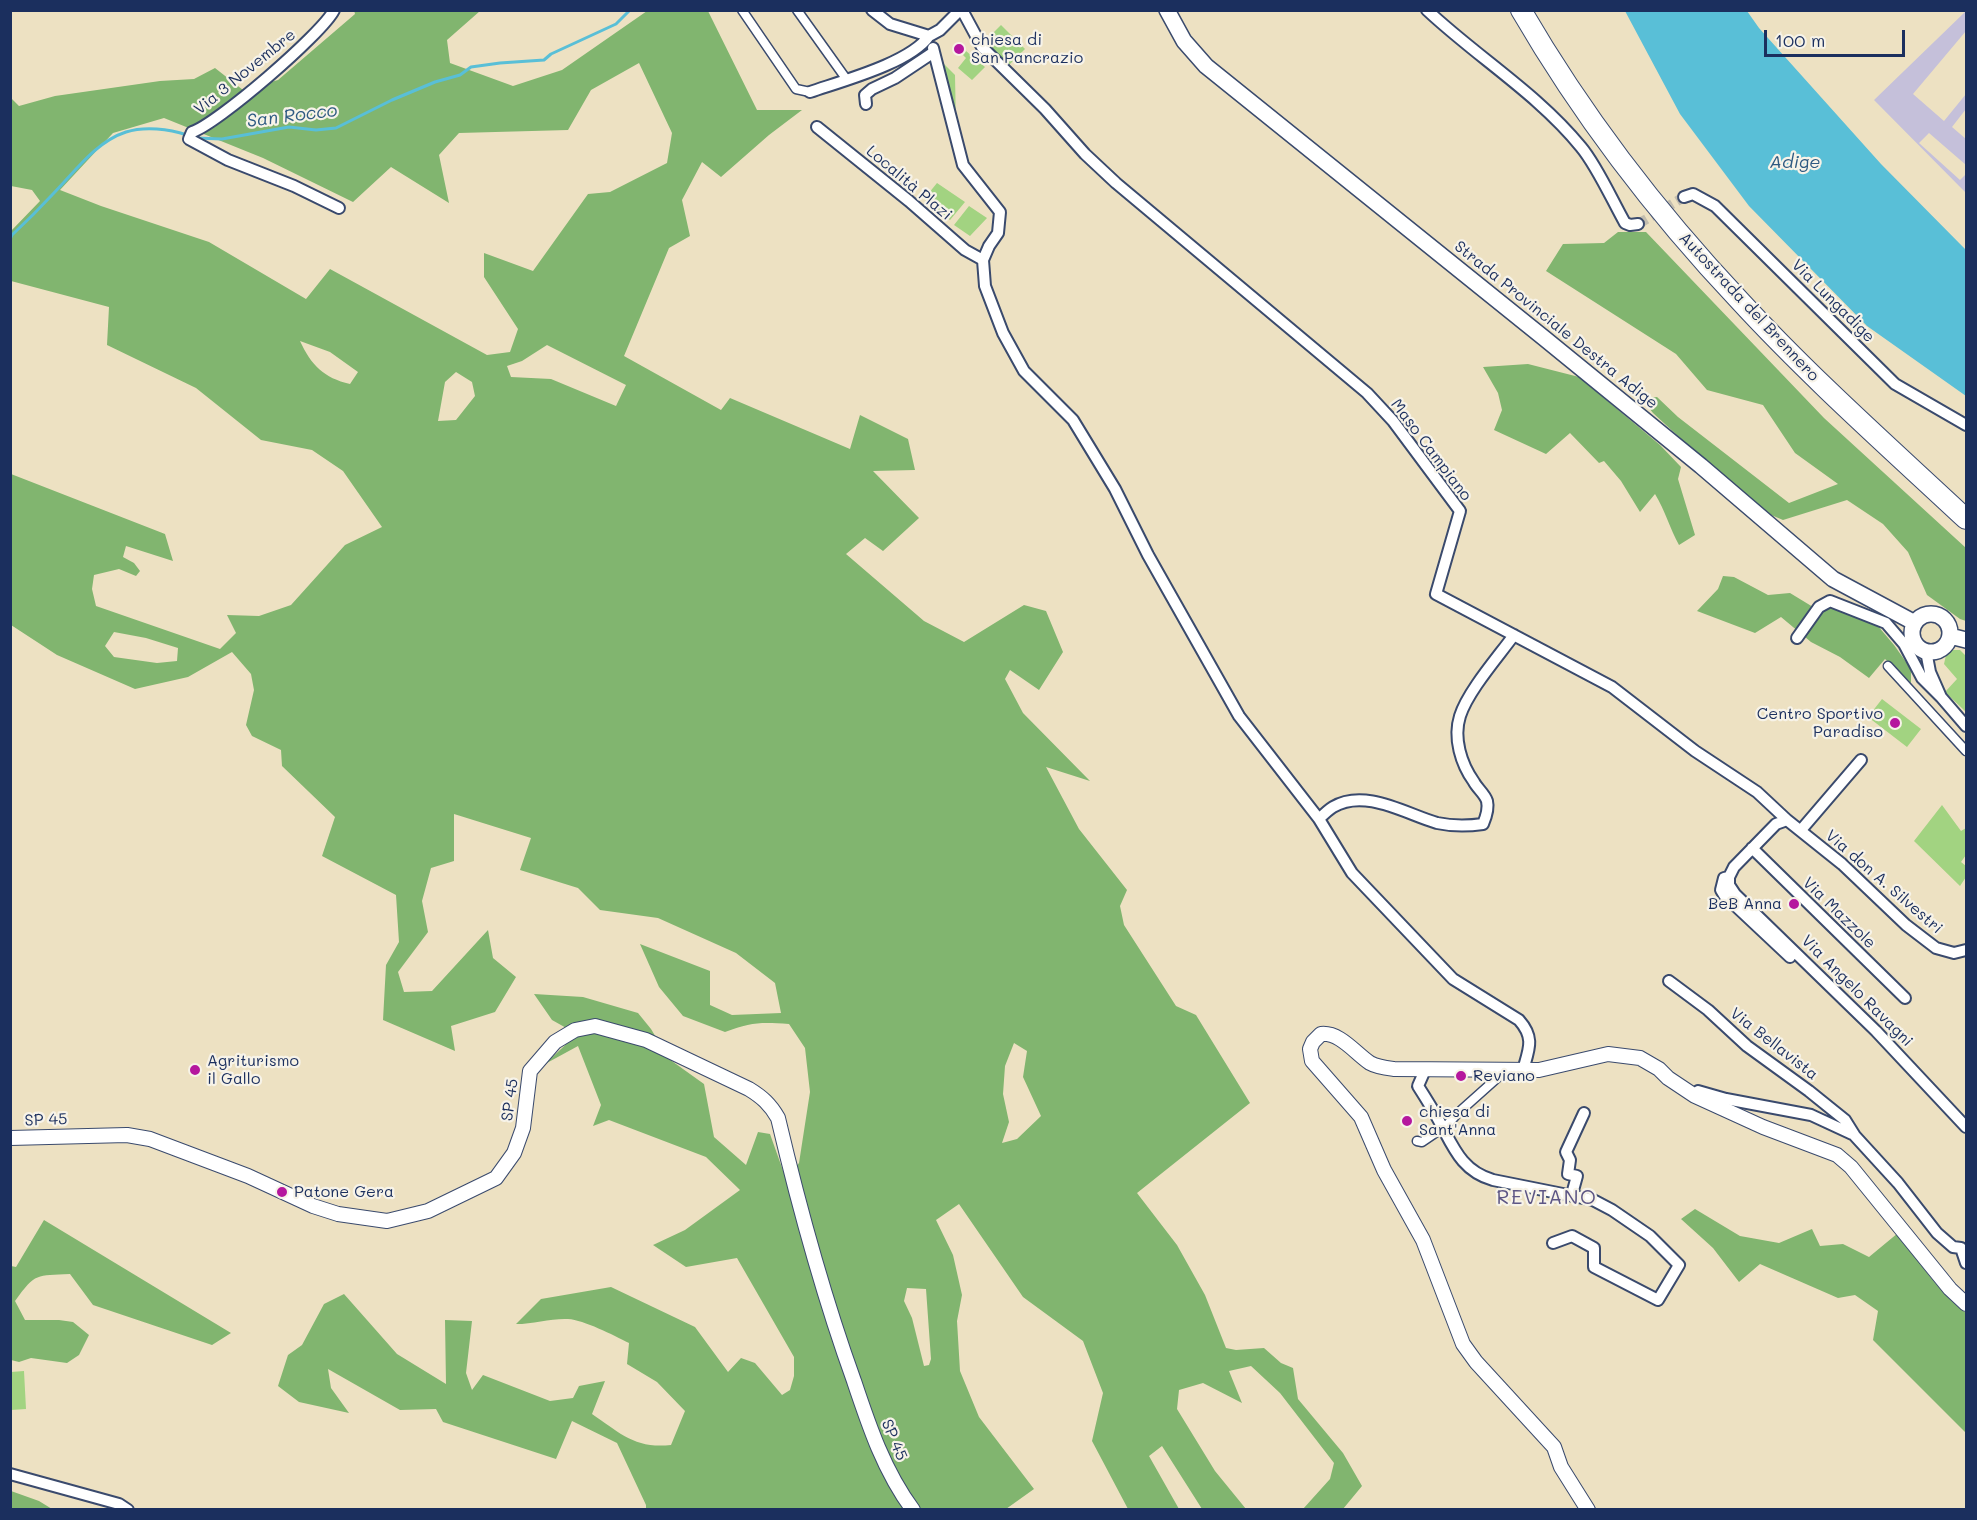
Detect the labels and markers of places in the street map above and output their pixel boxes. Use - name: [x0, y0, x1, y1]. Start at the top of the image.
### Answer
- place label: chiesa di San Pancrazio: [971, 30, 1083, 68]
- marker: chiesa di San Pancrazio: [952, 42, 966, 56]
- place label: Centro Sportivo Paradiso: [1757, 704, 1883, 742]
- marker: Centro Sportivo Paradiso: [1888, 716, 1902, 730]
- place label: BeB Anna: [1708, 894, 1782, 914]
- marker: BeB Anna: [1787, 897, 1801, 911]
- place label: Agriturismo il Gallo: [207, 1051, 299, 1089]
- marker: Agriturismo il Gallo: [188, 1063, 202, 1077]
- place label: Reviano: [1473, 1066, 1535, 1086]
- marker: Reviano: [1454, 1069, 1468, 1083]
- place label: chiesa di Sant'Anna: [1419, 1102, 1496, 1140]
- marker: chiesa di Sant'Anna: [1400, 1114, 1414, 1128]
- place label: Patone Gera: [294, 1182, 394, 1202]
- marker: Patone Gera: [275, 1185, 289, 1199]

